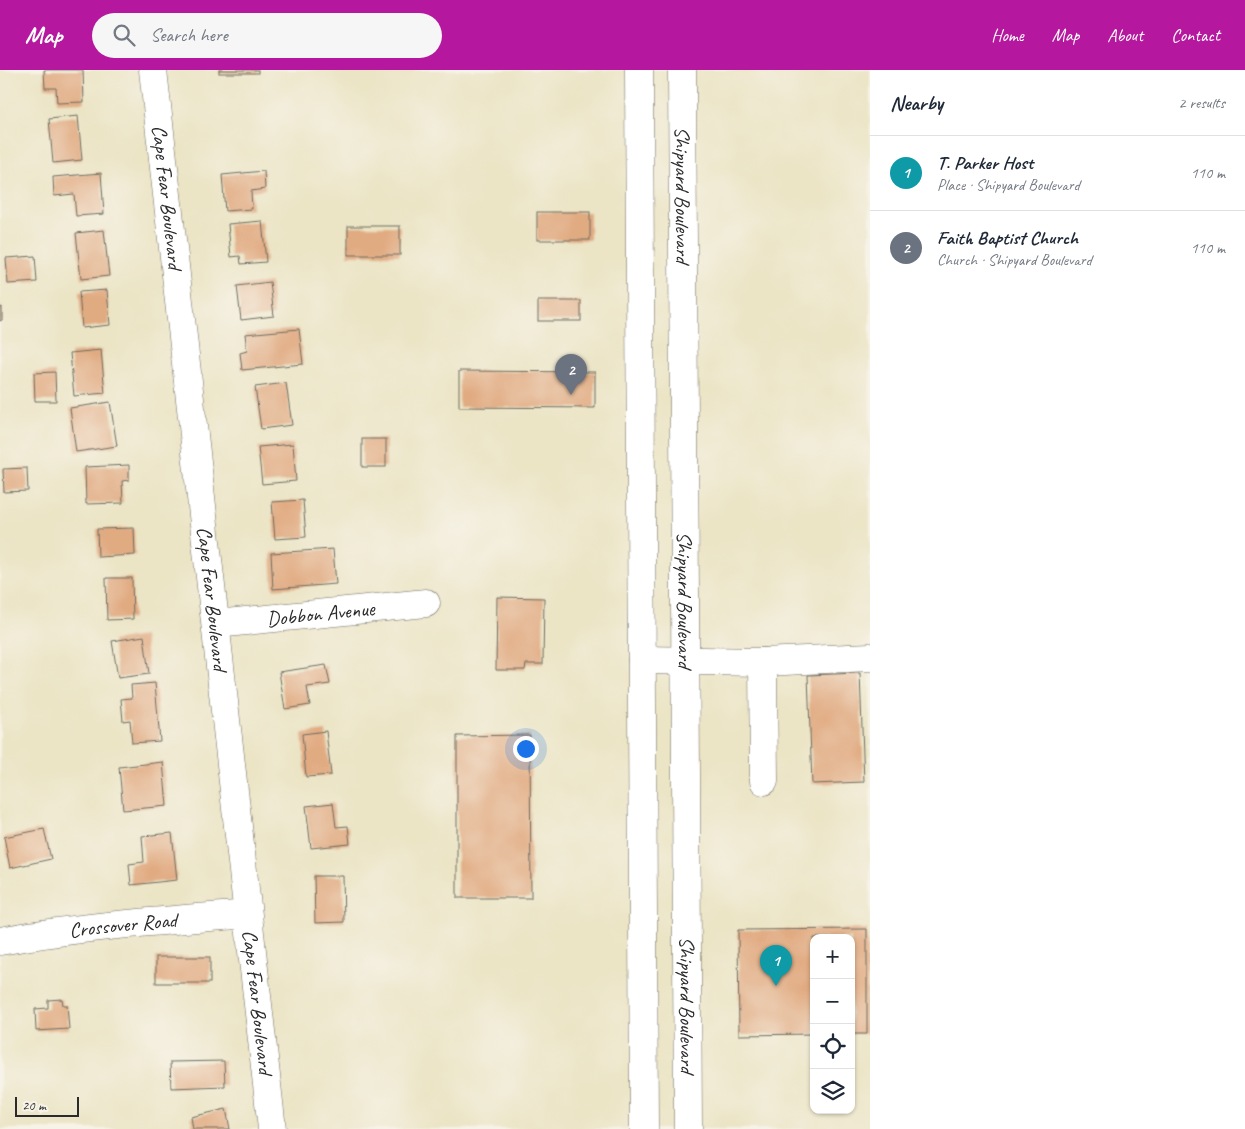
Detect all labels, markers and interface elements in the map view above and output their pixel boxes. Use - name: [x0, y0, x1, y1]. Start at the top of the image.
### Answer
- search box: [92, 13, 442, 58]
- text: Map: [25, 20, 62, 50]
- icon: search: [110, 21, 138, 49]
- text: Search here: [150, 23, 228, 47]
- text: Home: [991, 24, 1024, 46]
- text: Map: [1052, 24, 1079, 46]
- text: About: [1107, 24, 1143, 46]
- text: Contact: [1171, 24, 1220, 46]
- text: Nearby: [890, 90, 943, 116]
- text: 2 results: [1178, 93, 1225, 113]
- street label: Cape Fear Boulevard: [146, 124, 189, 273]
- street label: Shipyard Boulevard: [669, 127, 696, 266]
- text: T. Parker Host: [937, 151, 1033, 175]
- text: 1: [902, 163, 910, 183]
- text: 110 m: [1191, 163, 1225, 183]
- text: Place · Shipyard Boulevard: [937, 175, 1080, 195]
- text: Faith Baptist Church: [937, 226, 1078, 250]
- text: 2: [902, 238, 910, 258]
- text: 110 m: [1191, 238, 1225, 258]
- text: Church · Shipyard Boulevard: [937, 250, 1092, 270]
- pin: 2: [555, 354, 587, 395]
- street label: Cape Fear Boulevard: [191, 525, 234, 675]
- street label: Shipyard Boulevard: [672, 532, 698, 671]
- street label: Dobbon Avenue: [265, 595, 377, 632]
- your location: [513, 736, 539, 762]
- street label: Crossover Road: [67, 907, 180, 943]
- street label: Cape Fear Boulevard: [237, 929, 279, 1078]
- map controls: [810, 934, 855, 1114]
- button: +: [810, 934, 855, 979]
- street label: Shipyard Boulevard: [674, 937, 701, 1076]
- pin: 1: [760, 945, 792, 986]
- button: −: [810, 979, 855, 1024]
- button: locate: [810, 1024, 855, 1069]
- button: layers: [810, 1069, 855, 1114]
- scale bar: [15, 1094, 79, 1117]
- text: 20 m: [22, 1097, 46, 1114]

